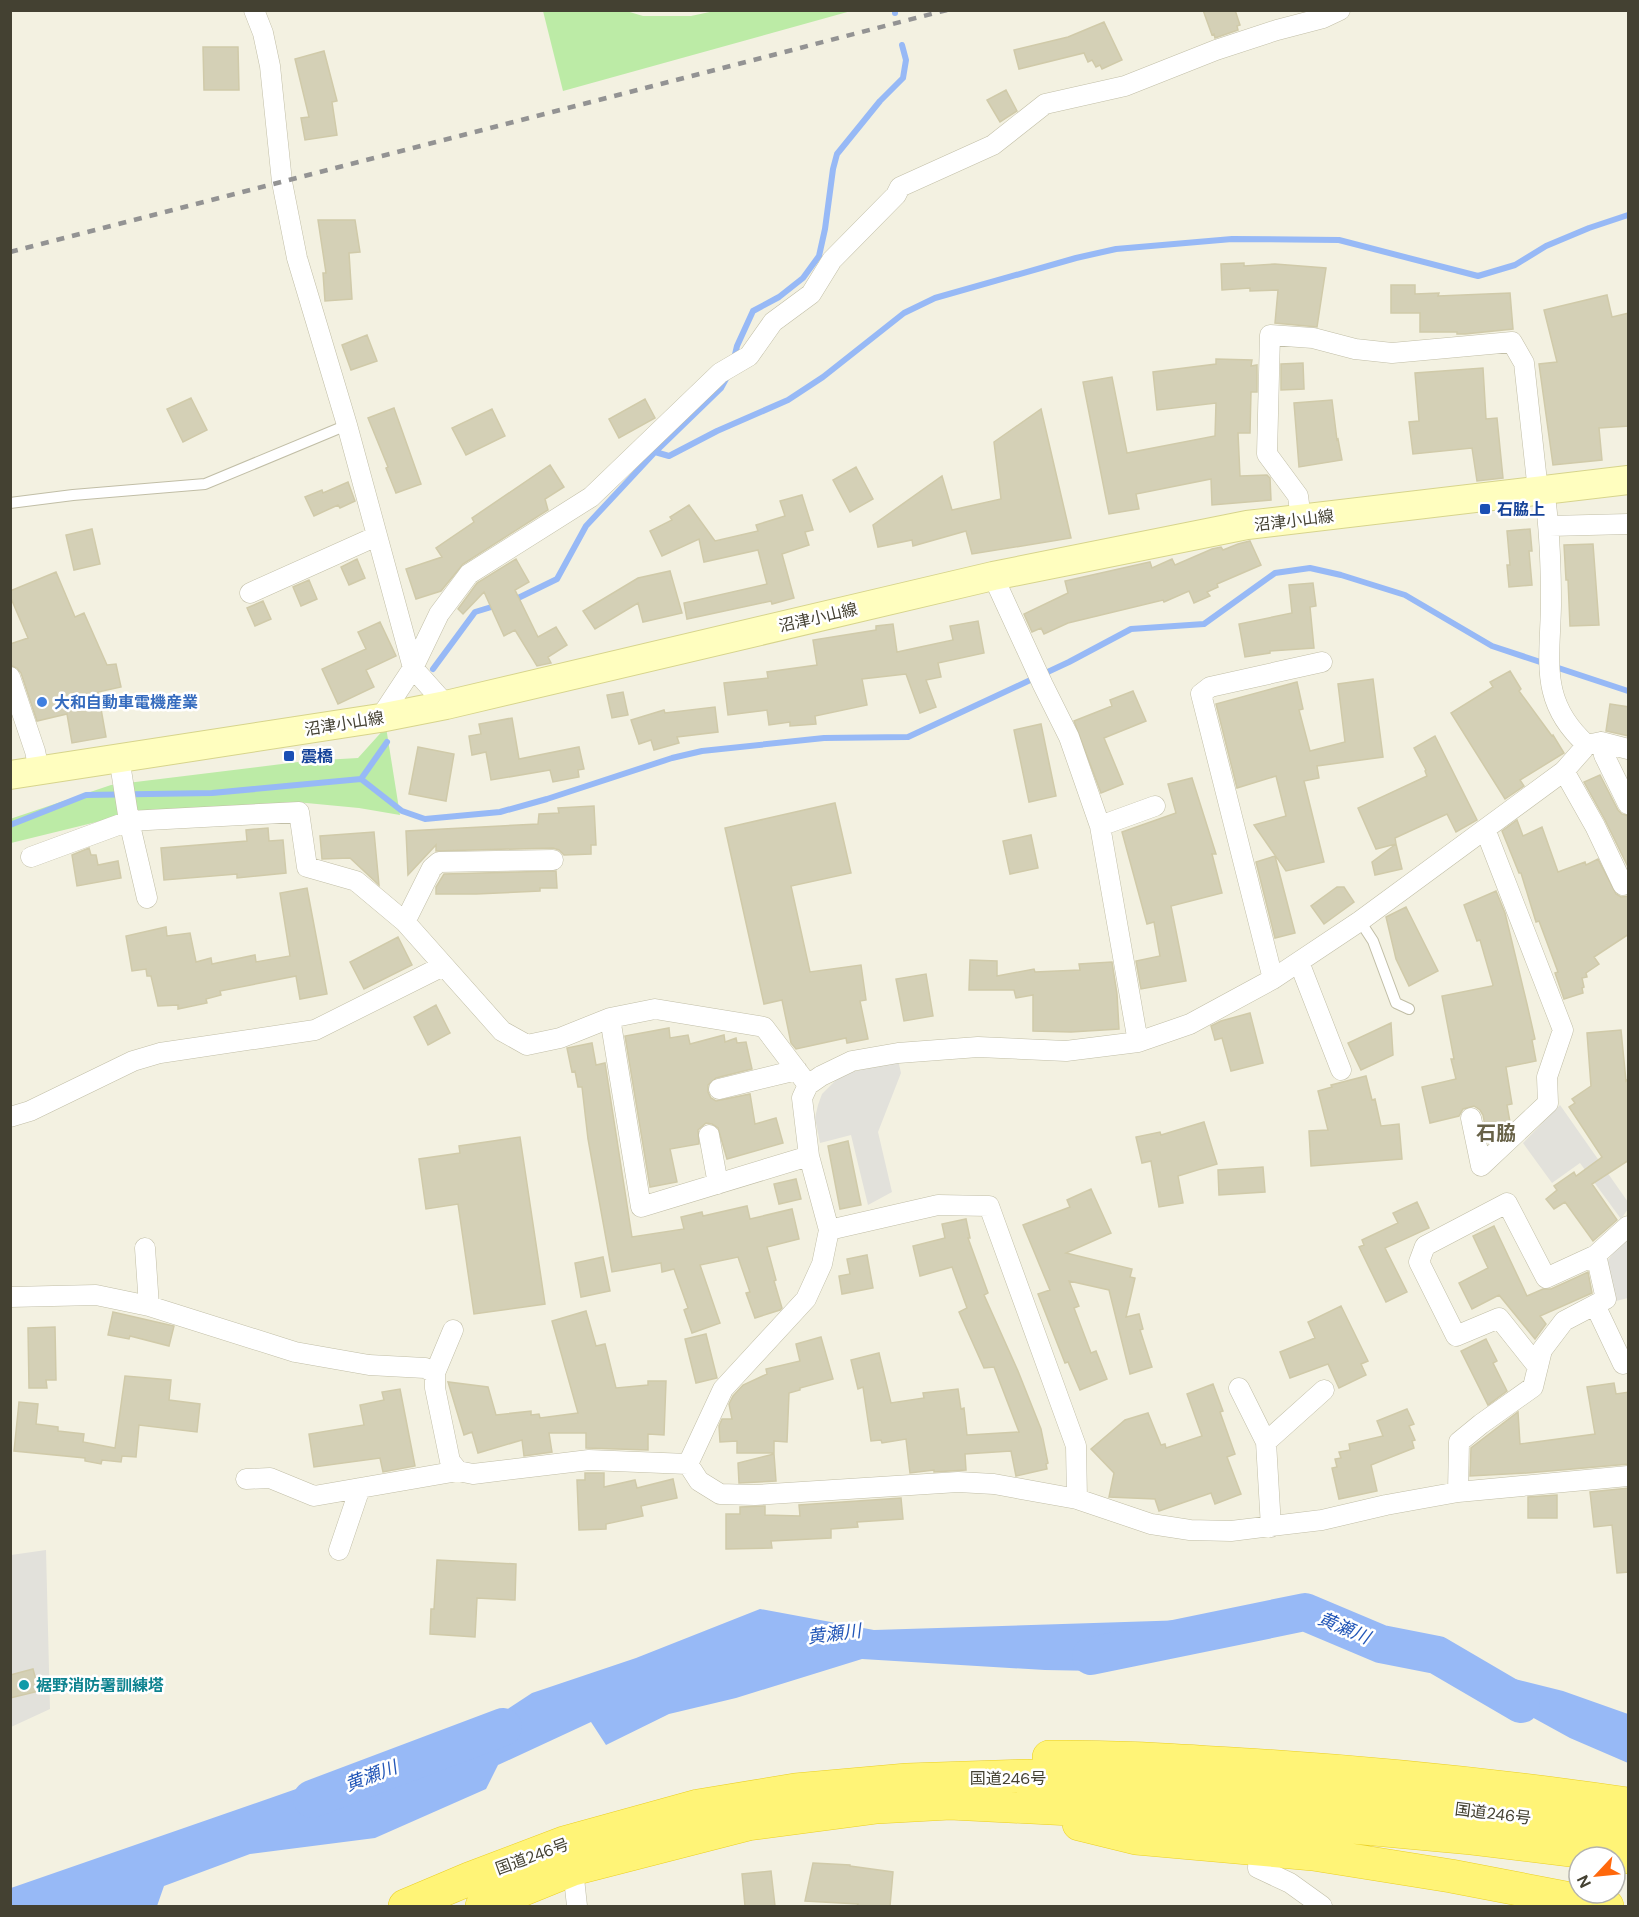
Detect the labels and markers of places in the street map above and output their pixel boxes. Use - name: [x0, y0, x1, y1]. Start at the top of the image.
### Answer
- place label: 石脇上: [1497, 499, 1545, 520]
- marker: 石脇上: [1478, 502, 1492, 516]
- place label: 大和自動車電機産業: [54, 692, 198, 713]
- marker: 大和自動車電機産業: [35, 695, 49, 709]
- place label: 震橋: [301, 746, 333, 767]
- marker: 震橋: [282, 749, 296, 763]
- place label: 裾野消防署訓練塔: [36, 1675, 164, 1696]
- marker: 裾野消防署訓練塔: [17, 1678, 31, 1692]

